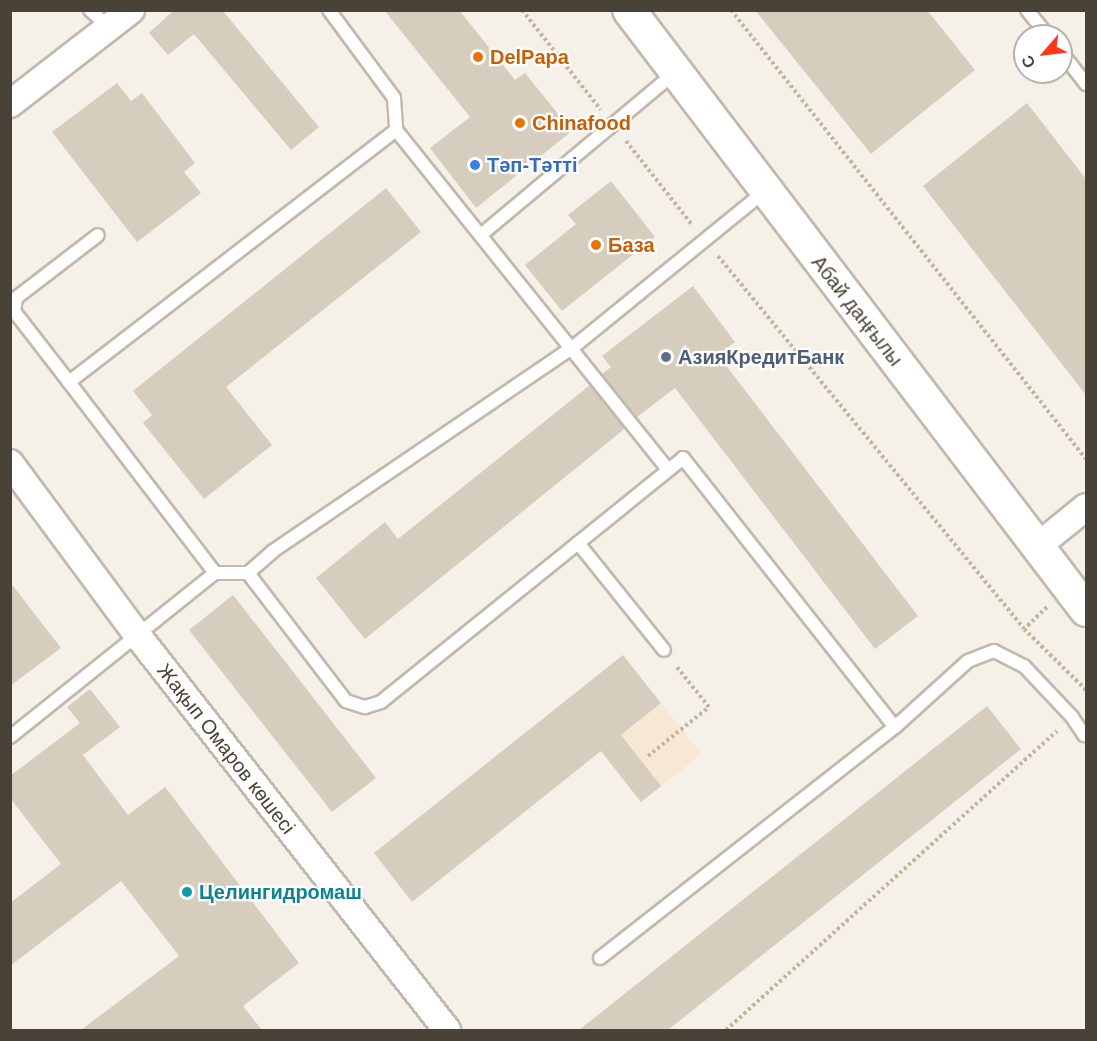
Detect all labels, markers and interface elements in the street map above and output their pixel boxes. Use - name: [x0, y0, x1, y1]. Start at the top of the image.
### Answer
- north arrow: [1013, 24, 1073, 84]
- place label: DelPapa: [490, 45, 569, 69]
- marker: DelPapa: [471, 50, 485, 64]
- text: С: [1018, 53, 1039, 71]
- place label: Chinafood: [532, 111, 631, 135]
- marker: Chinafood: [513, 116, 527, 130]
- place label: Тәп-Тәтті: [487, 153, 578, 177]
- marker: Тәп-Тәтті: [468, 158, 482, 172]
- place label: База: [608, 233, 655, 257]
- marker: База: [589, 238, 603, 252]
- street label: Абай даңғылы: [806, 251, 908, 371]
- place label: АзияКредитБанк: [678, 345, 844, 369]
- marker: АзияКредитБанк: [659, 350, 673, 364]
- street label: Жақып Омаров көшесі: [152, 659, 300, 839]
- place label: Целингидромаш: [199, 880, 362, 904]
- marker: Целингидромаш: [180, 885, 194, 899]

